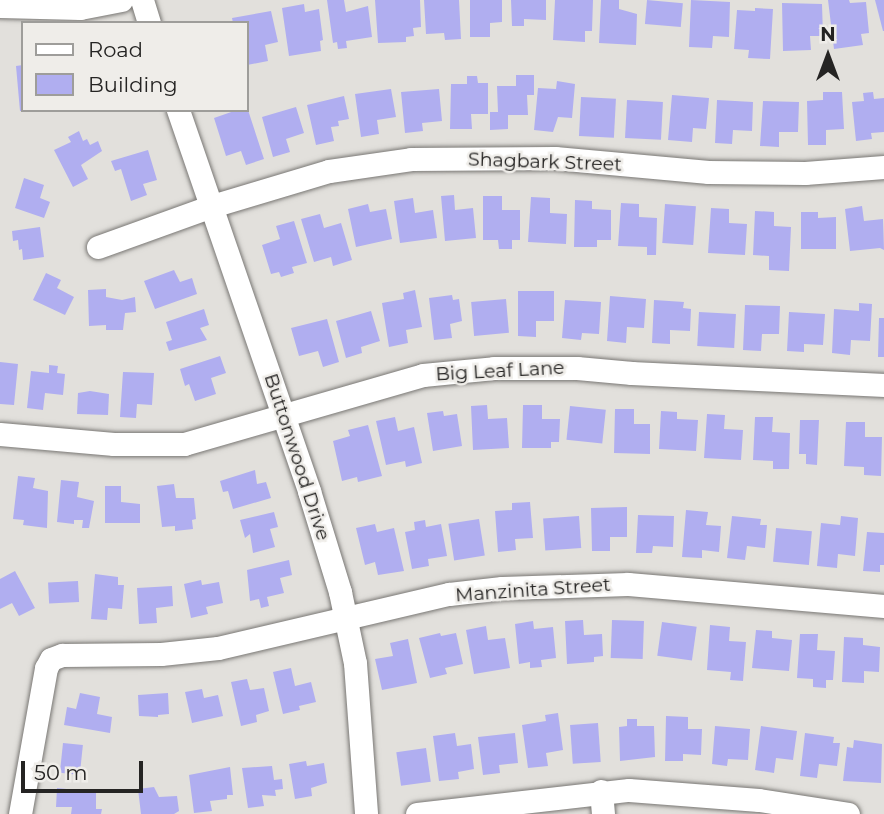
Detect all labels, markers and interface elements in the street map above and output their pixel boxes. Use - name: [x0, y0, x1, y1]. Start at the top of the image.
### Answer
- legend: [21, 21, 248, 112]
- north arrow: [793, 21, 863, 91]
- text: N: [820, 23, 836, 46]
- text: Road: [88, 37, 143, 62]
- text: Building: [88, 72, 178, 97]
- street label: Shagbark Street: [468, 148, 622, 176]
- street label: Big Leaf Lane: [435, 356, 565, 386]
- street label: Buttonwood Drive: [259, 371, 335, 543]
- street label: Manzinita Street: [455, 573, 611, 607]
- scale bar: [24, 748, 147, 792]
- text: 50 m: [34, 760, 88, 785]

